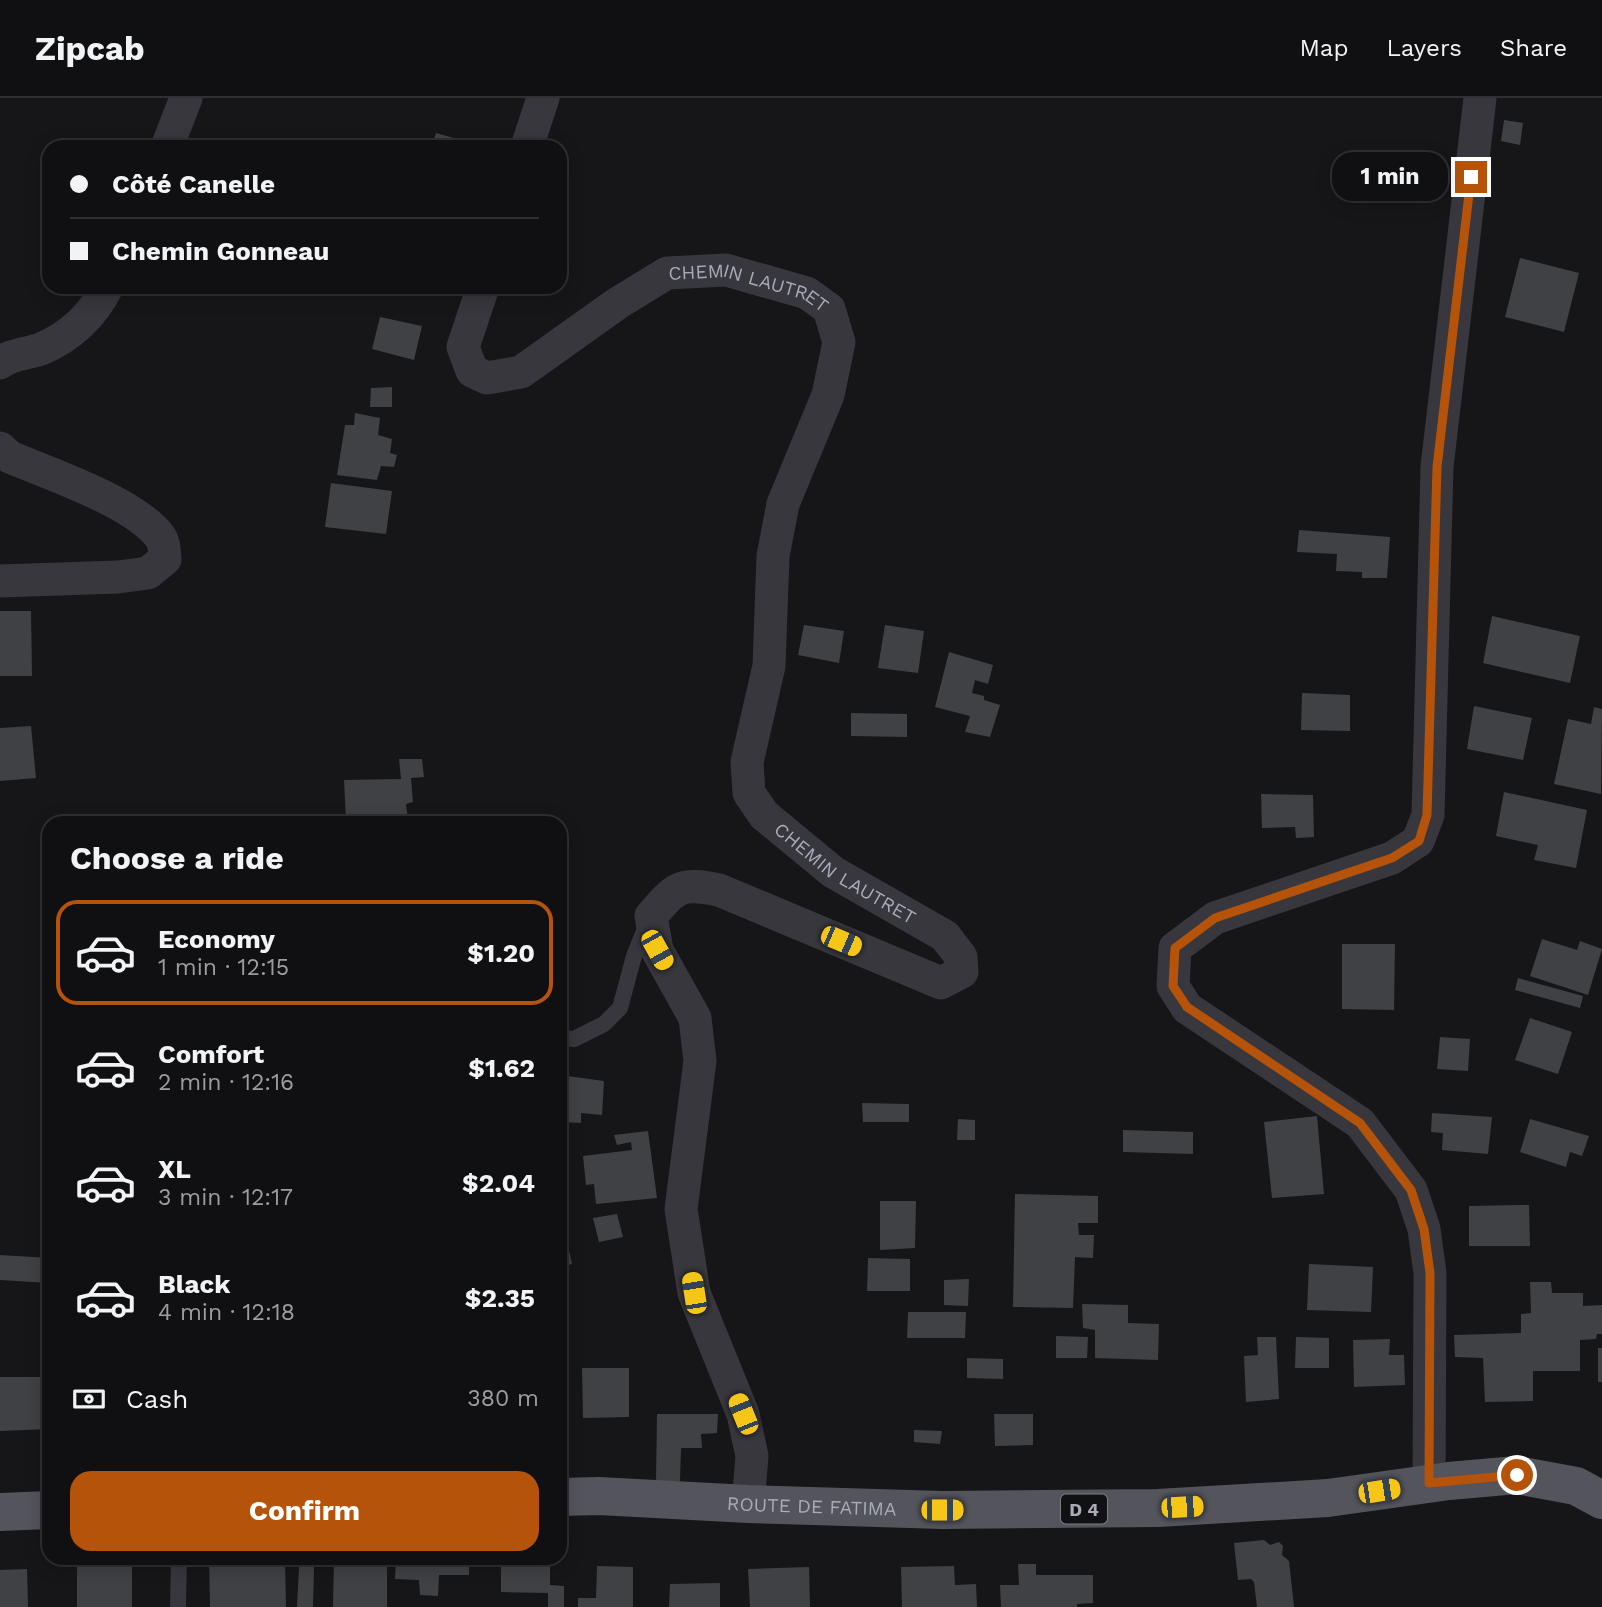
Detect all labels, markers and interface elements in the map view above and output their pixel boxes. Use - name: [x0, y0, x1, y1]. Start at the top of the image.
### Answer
- text: Zipcab: [35, 29, 145, 68]
- text: Map: [1300, 34, 1348, 62]
- text: Layers: [1386, 34, 1462, 62]
- text: Share: [1500, 34, 1567, 62]
- callout: 1 min: [1331, 153, 1446, 202]
- route end: [1455, 161, 1487, 193]
- text: 1 min: [1360, 163, 1420, 190]
- text: Côté Canelle: [112, 169, 275, 199]
- text: Chemin Gonneau: [112, 236, 329, 266]
- street label: CHEMIN LAUTRET: [668, 258, 833, 317]
- street label: CHEMIN LAUTRET: [770, 817, 920, 929]
- text: Choose a ride: [70, 839, 284, 877]
- icon: car: [74, 921, 137, 984]
- car: [818, 923, 865, 959]
- text: Economy: [158, 924, 275, 954]
- car: [638, 927, 677, 973]
- text: $1.20: [467, 938, 535, 968]
- text: 1 min · 12:15: [158, 954, 289, 981]
- icon: car: [74, 1036, 137, 1099]
- text: Comfort: [158, 1039, 264, 1069]
- text: $1.62: [468, 1053, 535, 1083]
- text: 2 min · 12:16: [158, 1069, 294, 1096]
- icon: car: [74, 1151, 137, 1214]
- text: XL: [158, 1154, 191, 1184]
- text: $2.04: [462, 1168, 535, 1198]
- text: 3 min · 12:17: [158, 1184, 293, 1211]
- icon: car: [74, 1266, 137, 1329]
- text: Black: [158, 1269, 230, 1299]
- car: [681, 1271, 708, 1315]
- text: $2.35: [465, 1283, 535, 1313]
- text: 4 min · 12:18: [158, 1299, 295, 1326]
- icon: cash: [70, 1380, 108, 1418]
- text: Cash: [126, 1384, 188, 1414]
- text: 380 m: [467, 1385, 539, 1412]
- car: [726, 1391, 761, 1437]
- route start: [1501, 1459, 1533, 1491]
- button: Confirm: [70, 1471, 539, 1551]
- car: [1357, 1477, 1402, 1505]
- street label: ROUTE DE FATIMA: [726, 1491, 897, 1520]
- road number: D 4: [1061, 1494, 1107, 1524]
- car: [1161, 1495, 1204, 1519]
- car: [922, 1500, 964, 1521]

